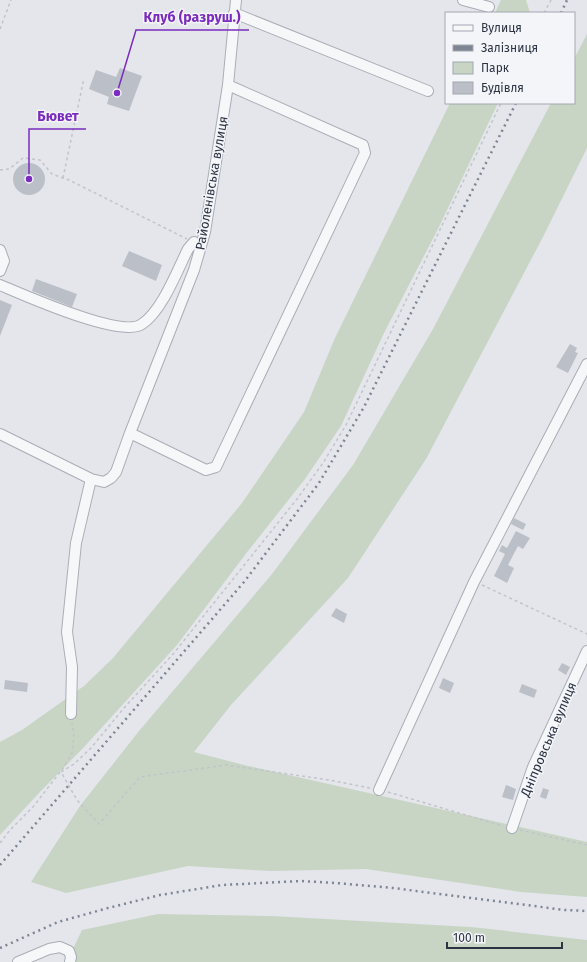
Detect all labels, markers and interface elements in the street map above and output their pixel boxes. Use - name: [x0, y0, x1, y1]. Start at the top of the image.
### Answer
- callout: Клуб (разруш.): [136, 4, 249, 30]
- text: Клуб (разруш.): [143, 9, 241, 26]
- legend: [445, 12, 575, 104]
- text: Вулиця: [481, 21, 522, 35]
- text: Залізниця: [481, 41, 538, 55]
- text: Парк: [481, 61, 510, 75]
- text: Будівля: [481, 81, 524, 95]
- callout: Бювет: [29, 103, 86, 129]
- text: Бювет: [37, 108, 79, 125]
- street label: Райоленівська вулиця: [192, 115, 231, 251]
- street label: Дніпровська вулиця: [517, 680, 579, 800]
- scale bar: [447, 924, 562, 950]
- text: 100 m: [453, 931, 485, 945]

